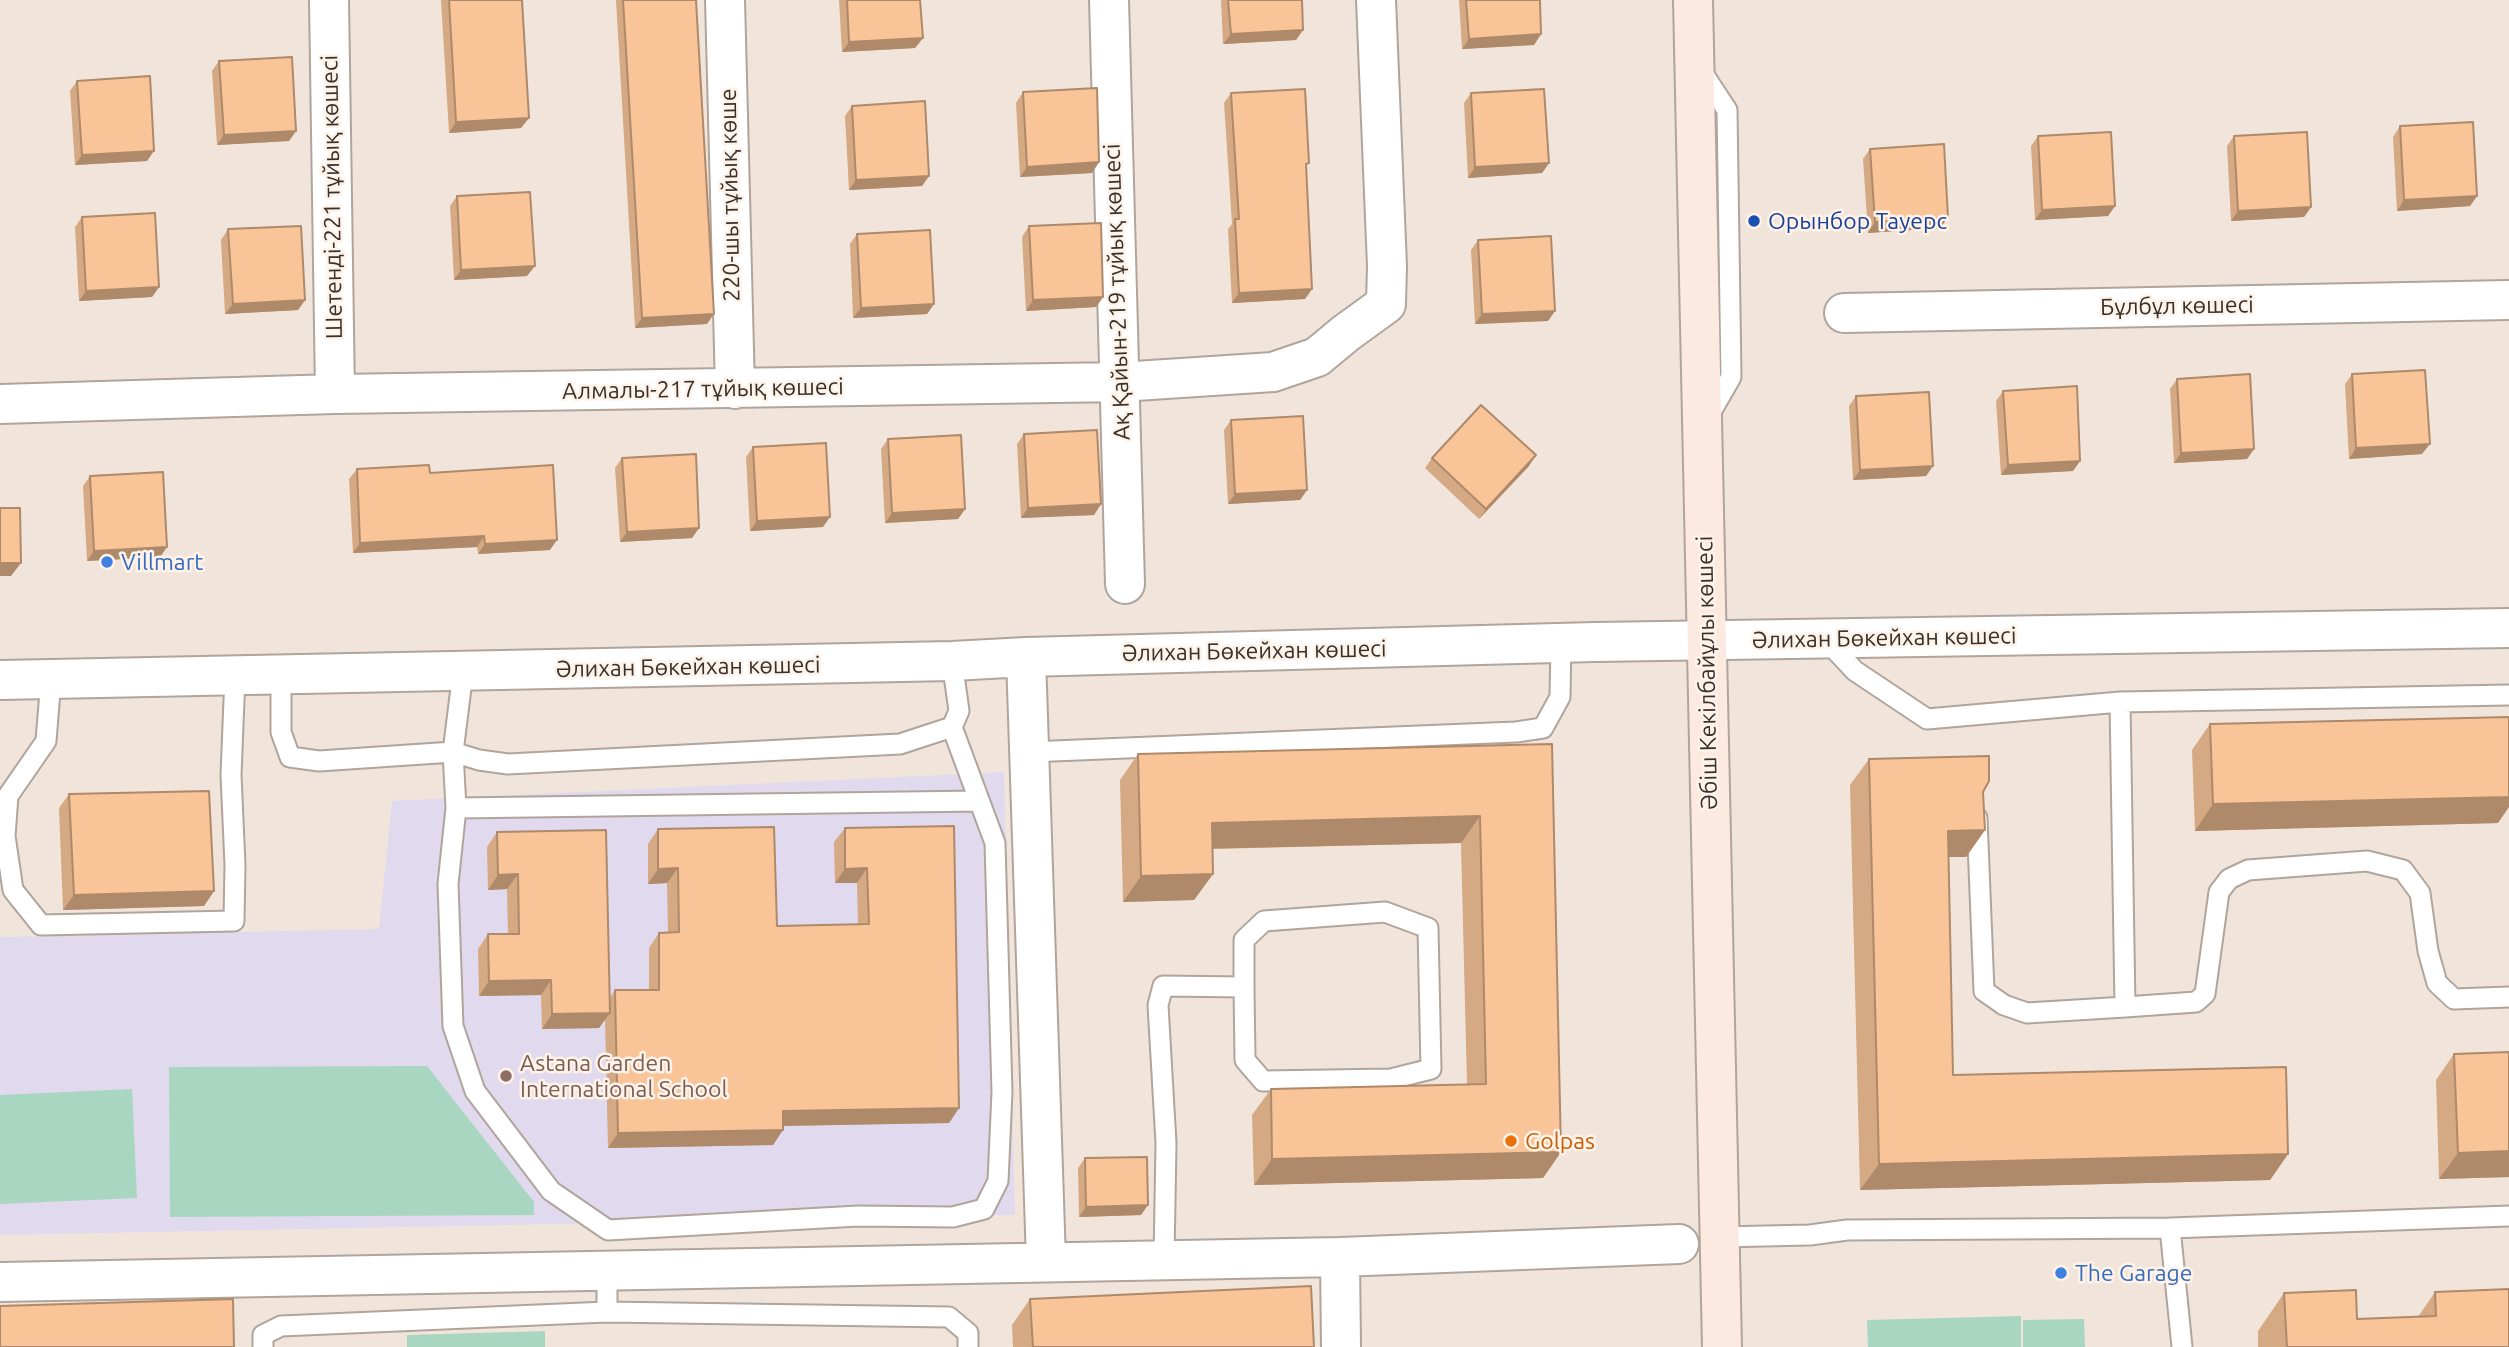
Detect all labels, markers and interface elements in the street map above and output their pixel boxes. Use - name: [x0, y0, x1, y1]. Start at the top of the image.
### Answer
- street label: Шетенді-221 тұйық көшесі: [316, 55, 348, 339]
- street label: 220-шы тұйық көше: [714, 88, 746, 302]
- street label: Ақ Қайын-219 тұйық көшесі: [1098, 143, 1136, 441]
- place label: Орынбор Тауерс: [1768, 207, 1947, 235]
- marker: Орынбор Тауерс: [1746, 213, 1762, 229]
- street label: Бұлбұл көшесі: [2100, 291, 2254, 321]
- street label: Алмалы-217 тұйық көшесі: [562, 373, 844, 405]
- street label: Әбіш Кекілбайұлы көшесі: [1691, 536, 1723, 810]
- place label: Villmart: [121, 548, 203, 576]
- marker: Villmart: [99, 554, 115, 570]
- street label: Әлихан Бөкейхан көшесі: [1751, 622, 2017, 654]
- street label: Әлихан Бөкейхан көшесі: [1121, 635, 1387, 667]
- street label: Әлихан Бөкейхан көшесі: [555, 651, 821, 683]
- place label: Astana Garden International School: [520, 1049, 728, 1103]
- marker: Astana Garden International School: [498, 1068, 514, 1084]
- place label: Golpas: [1525, 1127, 1595, 1155]
- marker: Golpas: [1503, 1133, 1519, 1149]
- place label: The Garage: [2075, 1259, 2192, 1287]
- marker: The Garage: [2053, 1265, 2069, 1281]

